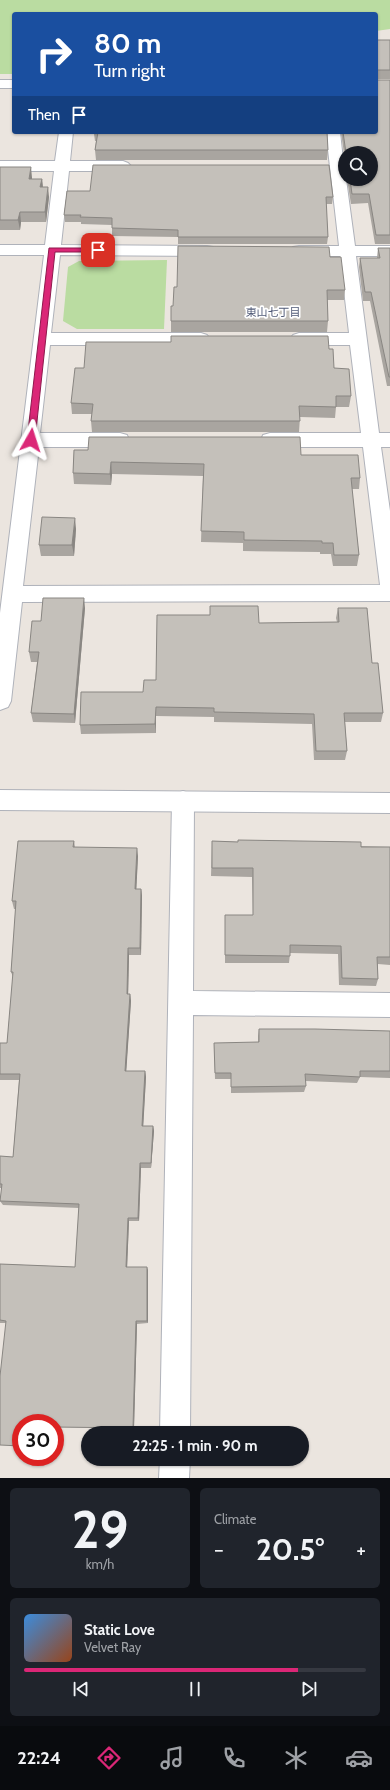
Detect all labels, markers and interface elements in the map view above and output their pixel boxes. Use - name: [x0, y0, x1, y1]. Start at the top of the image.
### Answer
- text: 80 m: [94, 26, 161, 60]
- icon: right: [28, 28, 80, 80]
- text: Turn right: [94, 60, 165, 82]
- icon: arrive: [68, 104, 90, 126]
- text: Then: [28, 106, 60, 124]
- map controls: [338, 146, 378, 186]
- button: search: [338, 146, 378, 186]
- pin: [81, 233, 115, 267]
- icon: arrive: [87, 239, 109, 261]
- district label: 東山七丁目: [246, 305, 301, 319]
- position arrow: [10, 419, 52, 461]
- speed limit sign: 30: [12, 1414, 64, 1466]
- text: 22:25 · 1 min · 90 m: [133, 1437, 257, 1455]
- text: 29: [72, 1498, 128, 1561]
- text: Climate: [214, 1511, 256, 1527]
- text: 20.5°: [256, 1531, 324, 1568]
- text: −: [214, 1536, 224, 1563]
- text: +: [356, 1536, 366, 1563]
- text: km/h: [86, 1556, 114, 1572]
- text: Static Love: [84, 1621, 155, 1639]
- text: Velvet Ray: [84, 1639, 141, 1655]
- icon: previous: [70, 1678, 92, 1700]
- icon: pause: [184, 1678, 206, 1700]
- icon: next: [298, 1678, 320, 1700]
- icon: directions: [95, 1744, 123, 1772]
- icon: music: [158, 1744, 186, 1772]
- icon: phone: [220, 1744, 248, 1772]
- icon: climate: [282, 1744, 310, 1772]
- icon: car: [345, 1744, 373, 1772]
- text: 22:24: [17, 1747, 61, 1769]

